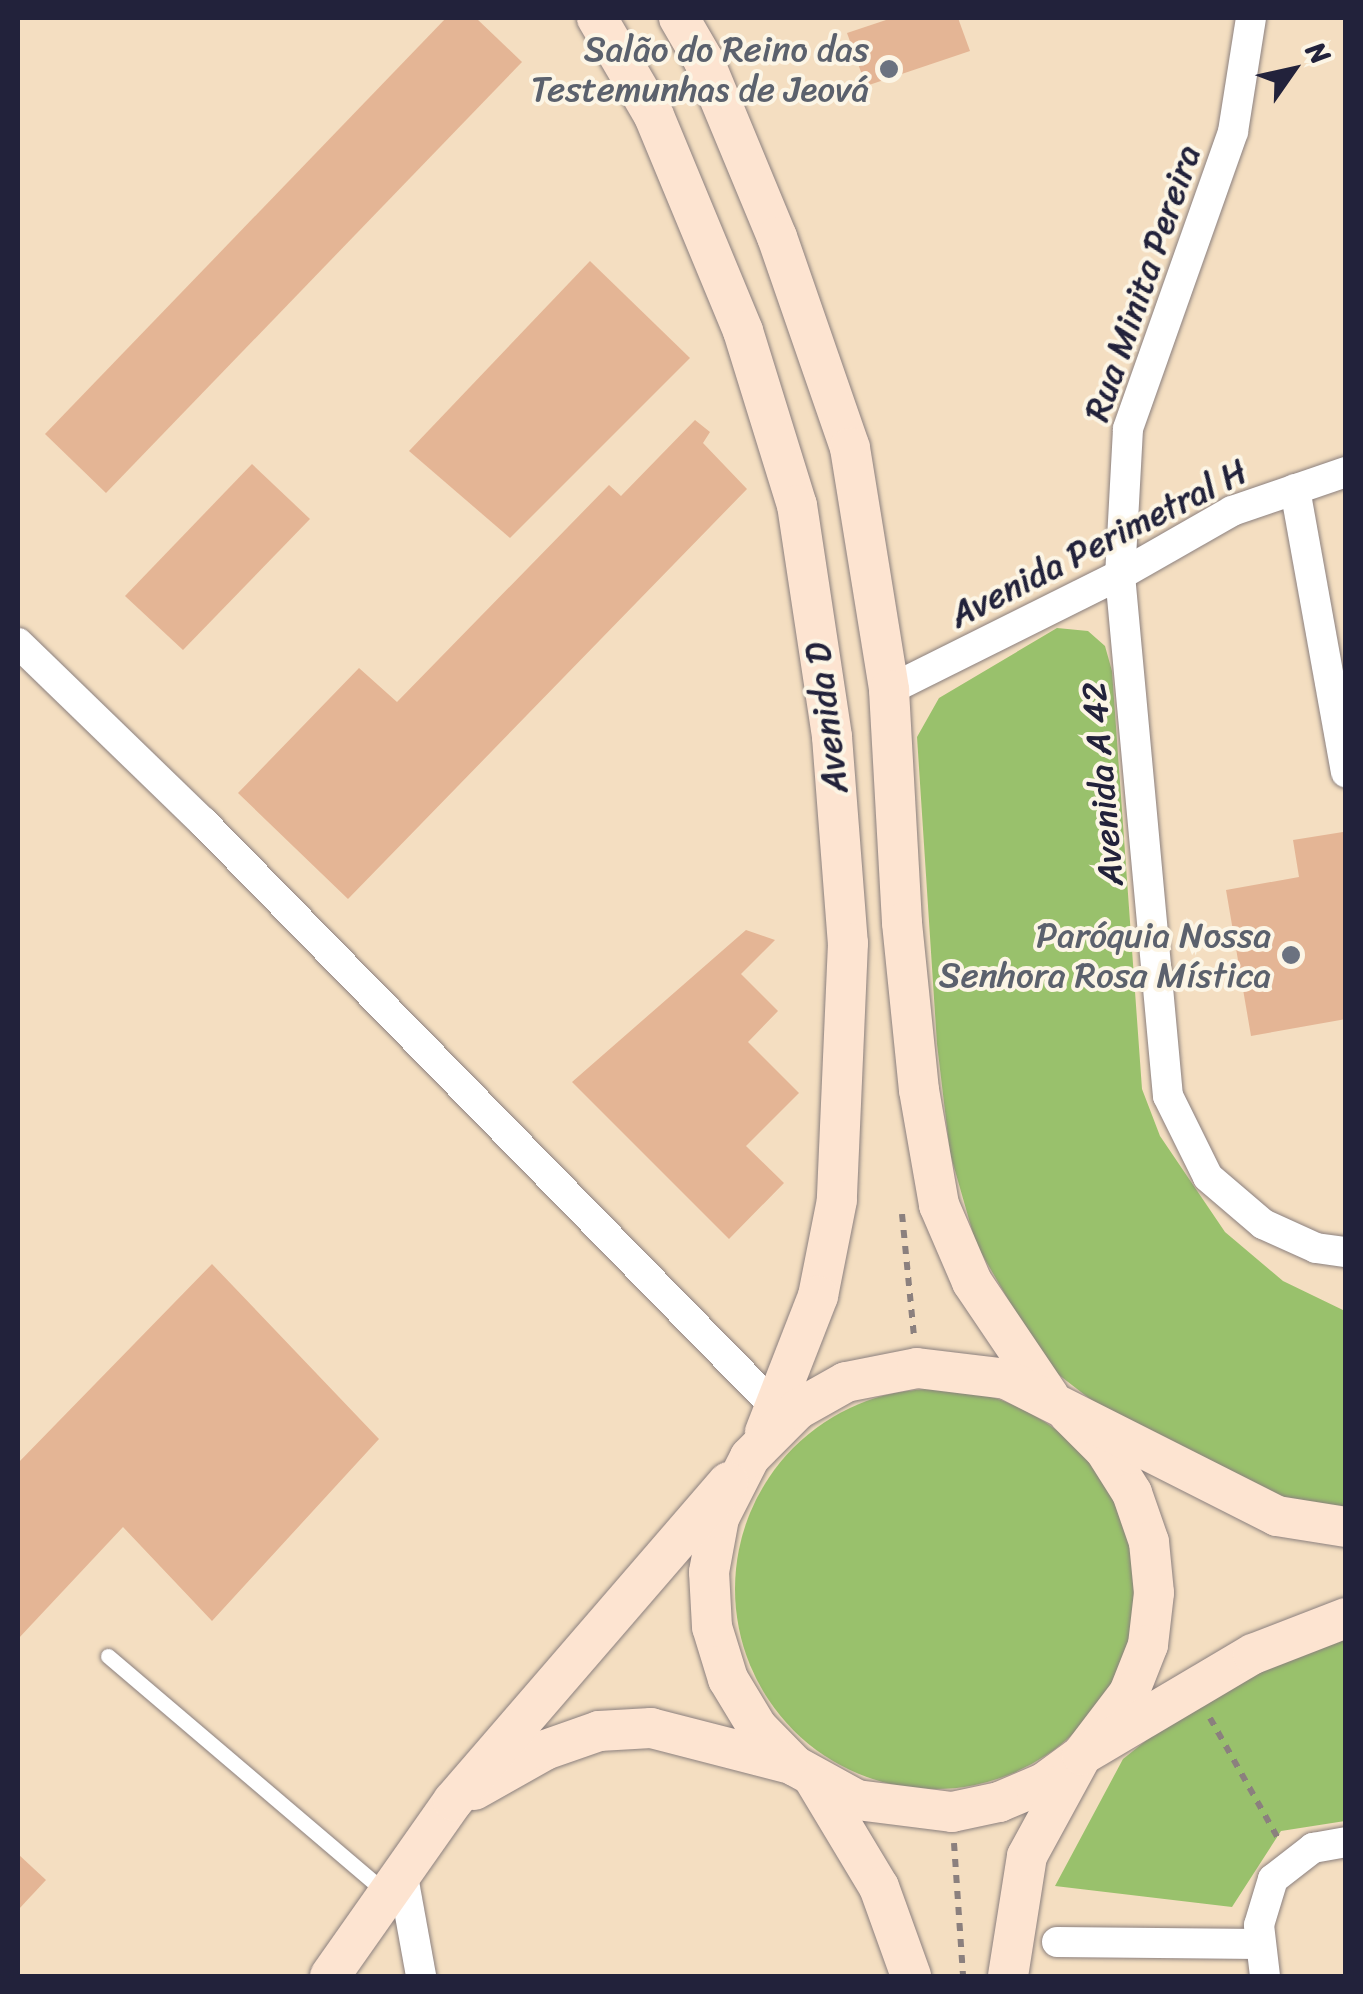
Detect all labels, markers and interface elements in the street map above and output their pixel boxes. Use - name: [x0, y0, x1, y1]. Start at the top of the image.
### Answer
- north arrow: [1243, 20, 1343, 120]
- place label: Salão do Reino das Testemunhas de Jeová: [530, 28, 869, 110]
- text: N: [1293, 31, 1344, 75]
- marker: Salão do Reino das Testemunhas de Jeová: [878, 58, 900, 80]
- street label: Rua Minita Pereira: [1075, 140, 1209, 426]
- street label: Avenida Perimetral H: [942, 450, 1254, 636]
- street label: Avenida D: [796, 640, 856, 796]
- street label: Avenida A 42: [1072, 680, 1132, 888]
- place label: Paróquia Nossa Senhora Rosa Mística: [939, 914, 1271, 996]
- marker: Paróquia Nossa Senhora Rosa Mística: [1280, 944, 1302, 966]

